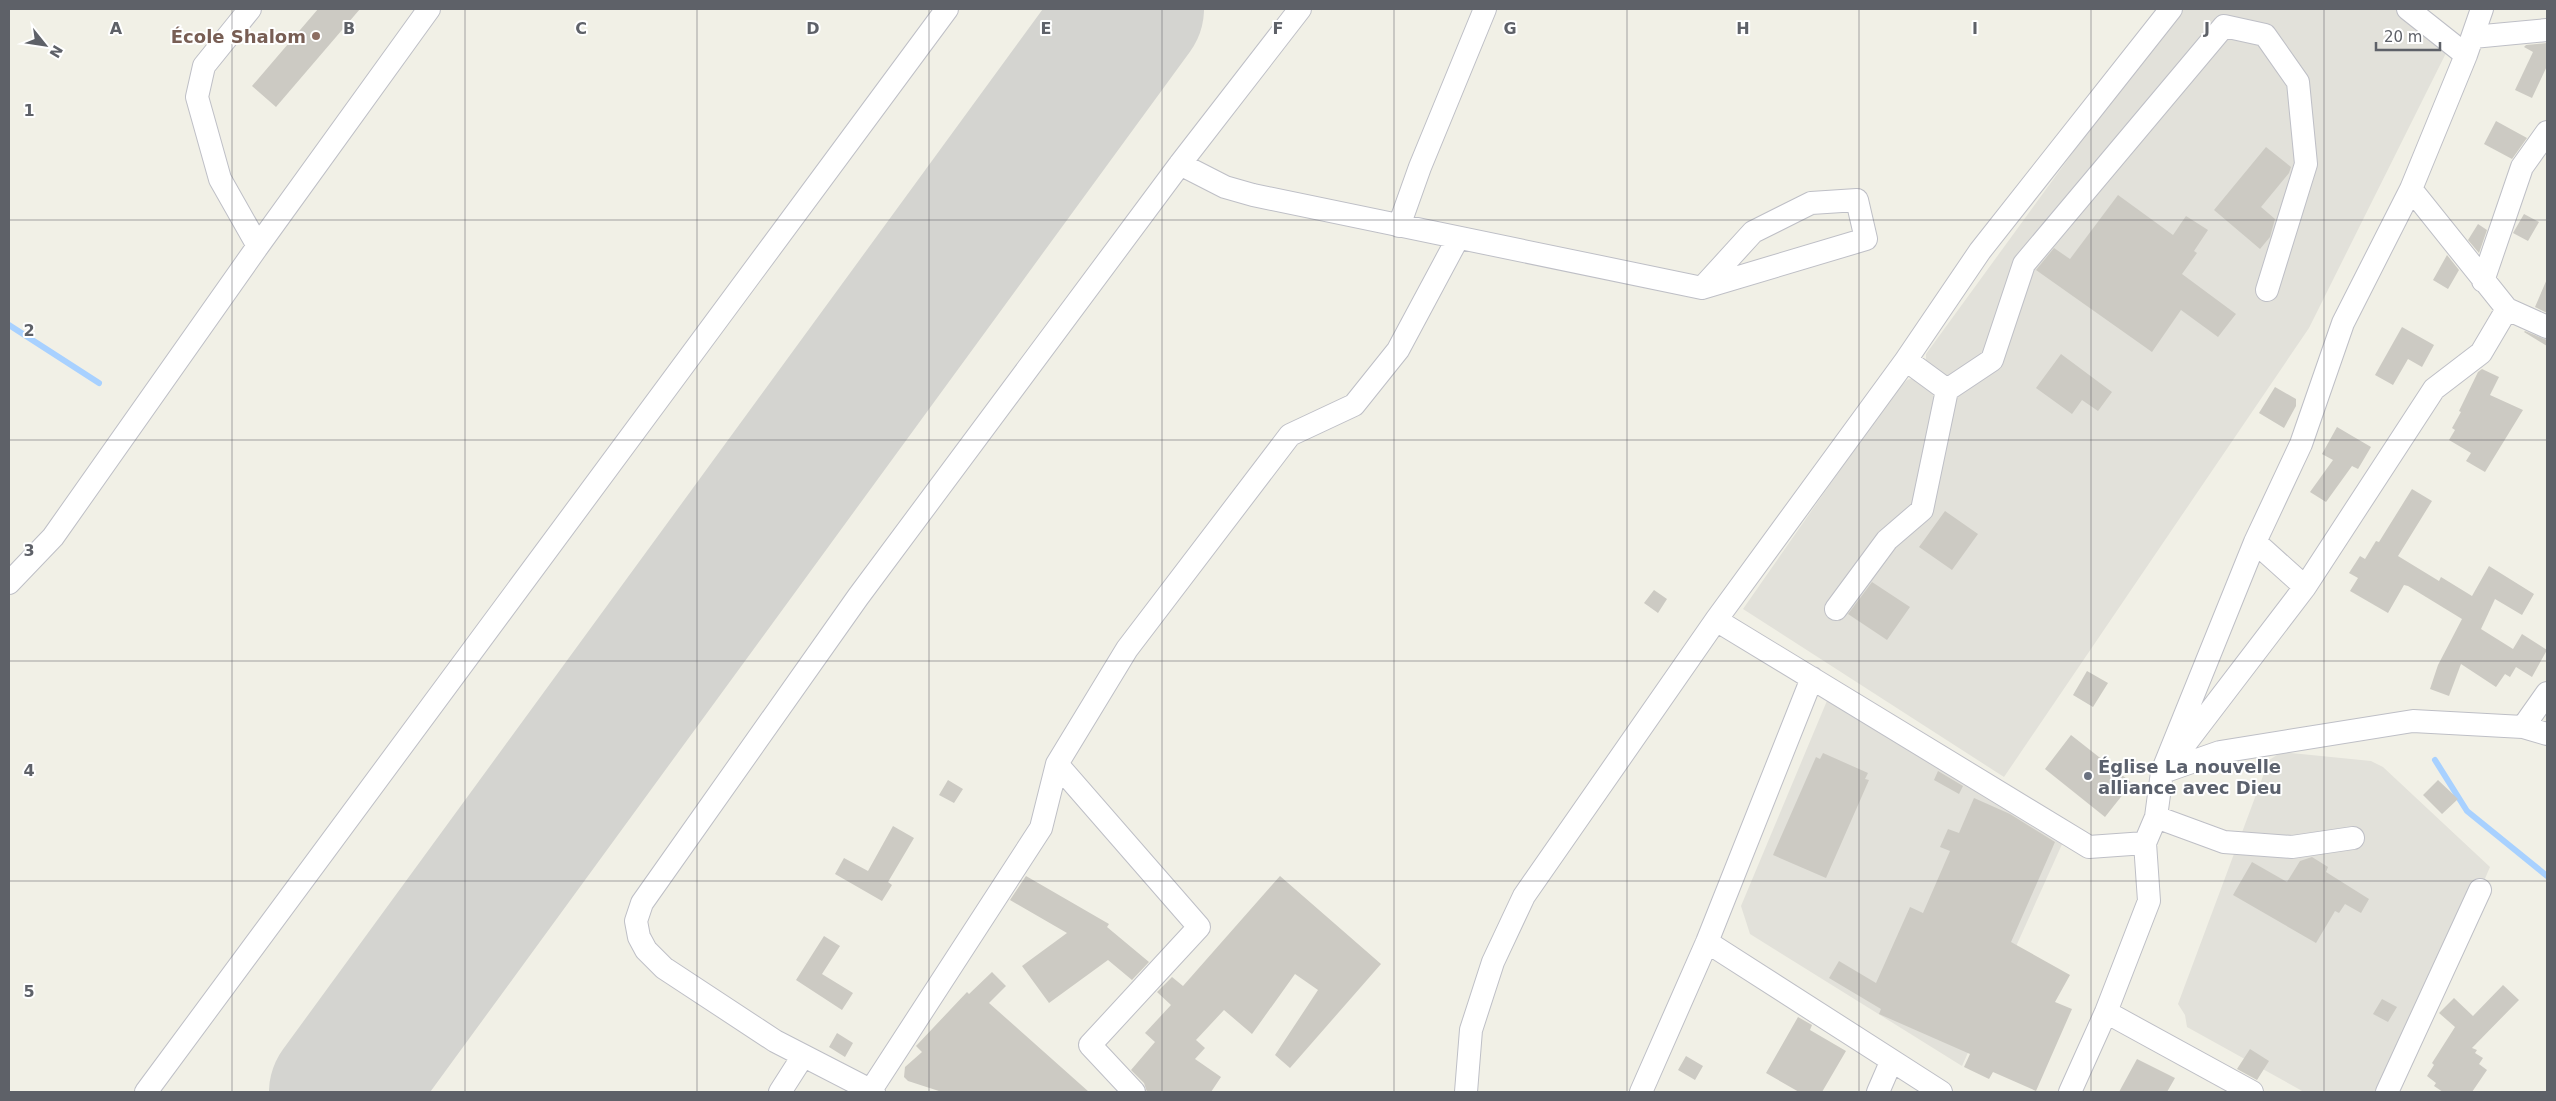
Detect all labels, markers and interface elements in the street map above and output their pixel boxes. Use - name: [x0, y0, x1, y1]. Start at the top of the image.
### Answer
- text: A: [110, 19, 123, 38]
- text: B: [343, 19, 355, 38]
- text: C: [575, 19, 587, 38]
- text: D: [806, 19, 820, 38]
- text: E: [1041, 19, 1051, 38]
- text: F: [1273, 19, 1283, 38]
- text: G: [1503, 19, 1517, 38]
- text: H: [1736, 19, 1750, 38]
- text: I: [1972, 19, 1978, 38]
- text: J: [2203, 19, 2210, 38]
- north arrow: [20, 20, 70, 70]
- scale bar: [2376, 20, 2440, 52]
- place label: École Shalom: [171, 26, 306, 47]
- text: 20 m: [2384, 28, 2422, 46]
- marker: École Shalom: [310, 30, 322, 42]
- text: N: [46, 42, 66, 61]
- text: 1: [23, 101, 35, 120]
- text: 2: [23, 321, 35, 340]
- text: 3: [23, 541, 35, 560]
- place label: Église La nouvelle alliance avec Dieu: [2098, 756, 2282, 798]
- text: 4: [23, 761, 35, 780]
- marker: Église La nouvelle alliance avec Dieu: [2082, 770, 2094, 782]
- text: 5: [23, 982, 35, 1001]

